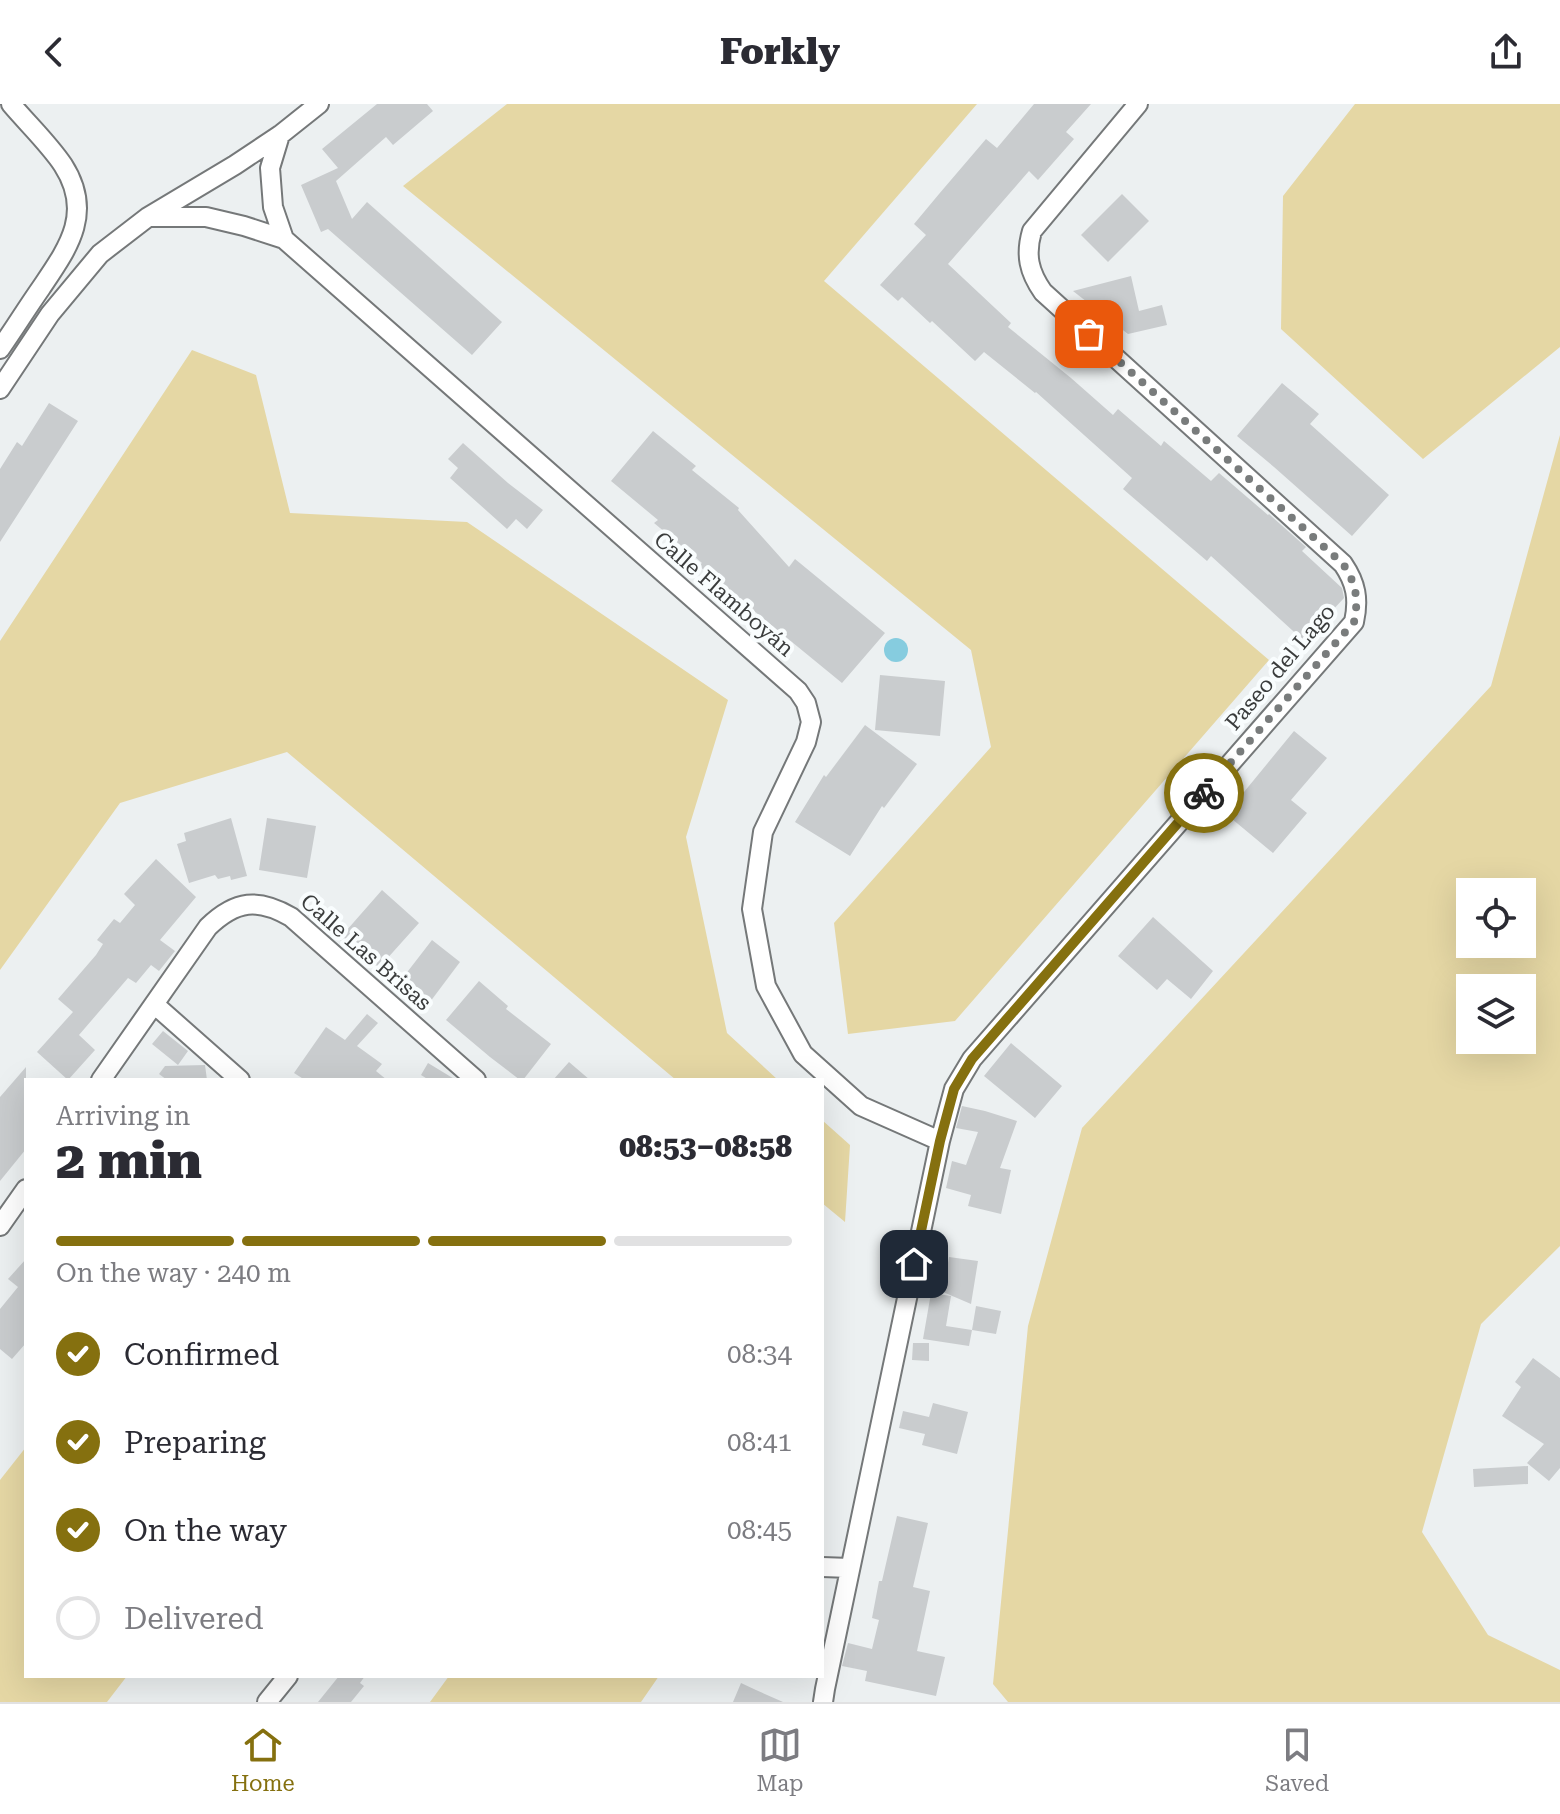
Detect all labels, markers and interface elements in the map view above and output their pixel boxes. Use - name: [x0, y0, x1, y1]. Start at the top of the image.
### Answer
- icon: back: [32, 30, 76, 74]
- icon: share: [1484, 30, 1528, 74]
- text: Forkly: [720, 31, 840, 73]
- pin: [1055, 300, 1123, 368]
- icon: bag: [1067, 312, 1111, 356]
- street label: Calle Flamboyán: [649, 527, 799, 661]
- street label: Paseo del Lago: [1220, 599, 1340, 735]
- courier: [1164, 753, 1244, 833]
- icon: bike: [1182, 771, 1226, 815]
- map controls: [1456, 878, 1536, 1054]
- button: locate: [1456, 878, 1536, 958]
- street label: Calle Las Brisas: [296, 889, 436, 1015]
- button: layers: [1456, 974, 1536, 1054]
- text: Arriving in: [56, 1101, 190, 1131]
- text: 08:53–08:58: [619, 1129, 792, 1164]
- text: 2 min: [56, 1130, 202, 1191]
- pin: [880, 1230, 948, 1298]
- icon: home: [892, 1242, 936, 1286]
- text: On the way · 240 m: [56, 1258, 291, 1288]
- icon: check: [56, 1332, 100, 1376]
- text: Confirmed: [124, 1337, 279, 1372]
- text: 08:34: [727, 1339, 792, 1369]
- icon: check: [56, 1420, 100, 1464]
- text: Preparing: [124, 1425, 266, 1460]
- text: 08:41: [727, 1427, 792, 1457]
- icon: check: [56, 1508, 100, 1552]
- text: On the way: [124, 1513, 287, 1548]
- text: 08:45: [727, 1515, 792, 1545]
- text: Delivered: [124, 1601, 263, 1636]
- tab: Home: [231, 1723, 295, 1796]
- tab: Map: [756, 1723, 804, 1796]
- tab: Saved: [1265, 1723, 1329, 1796]

